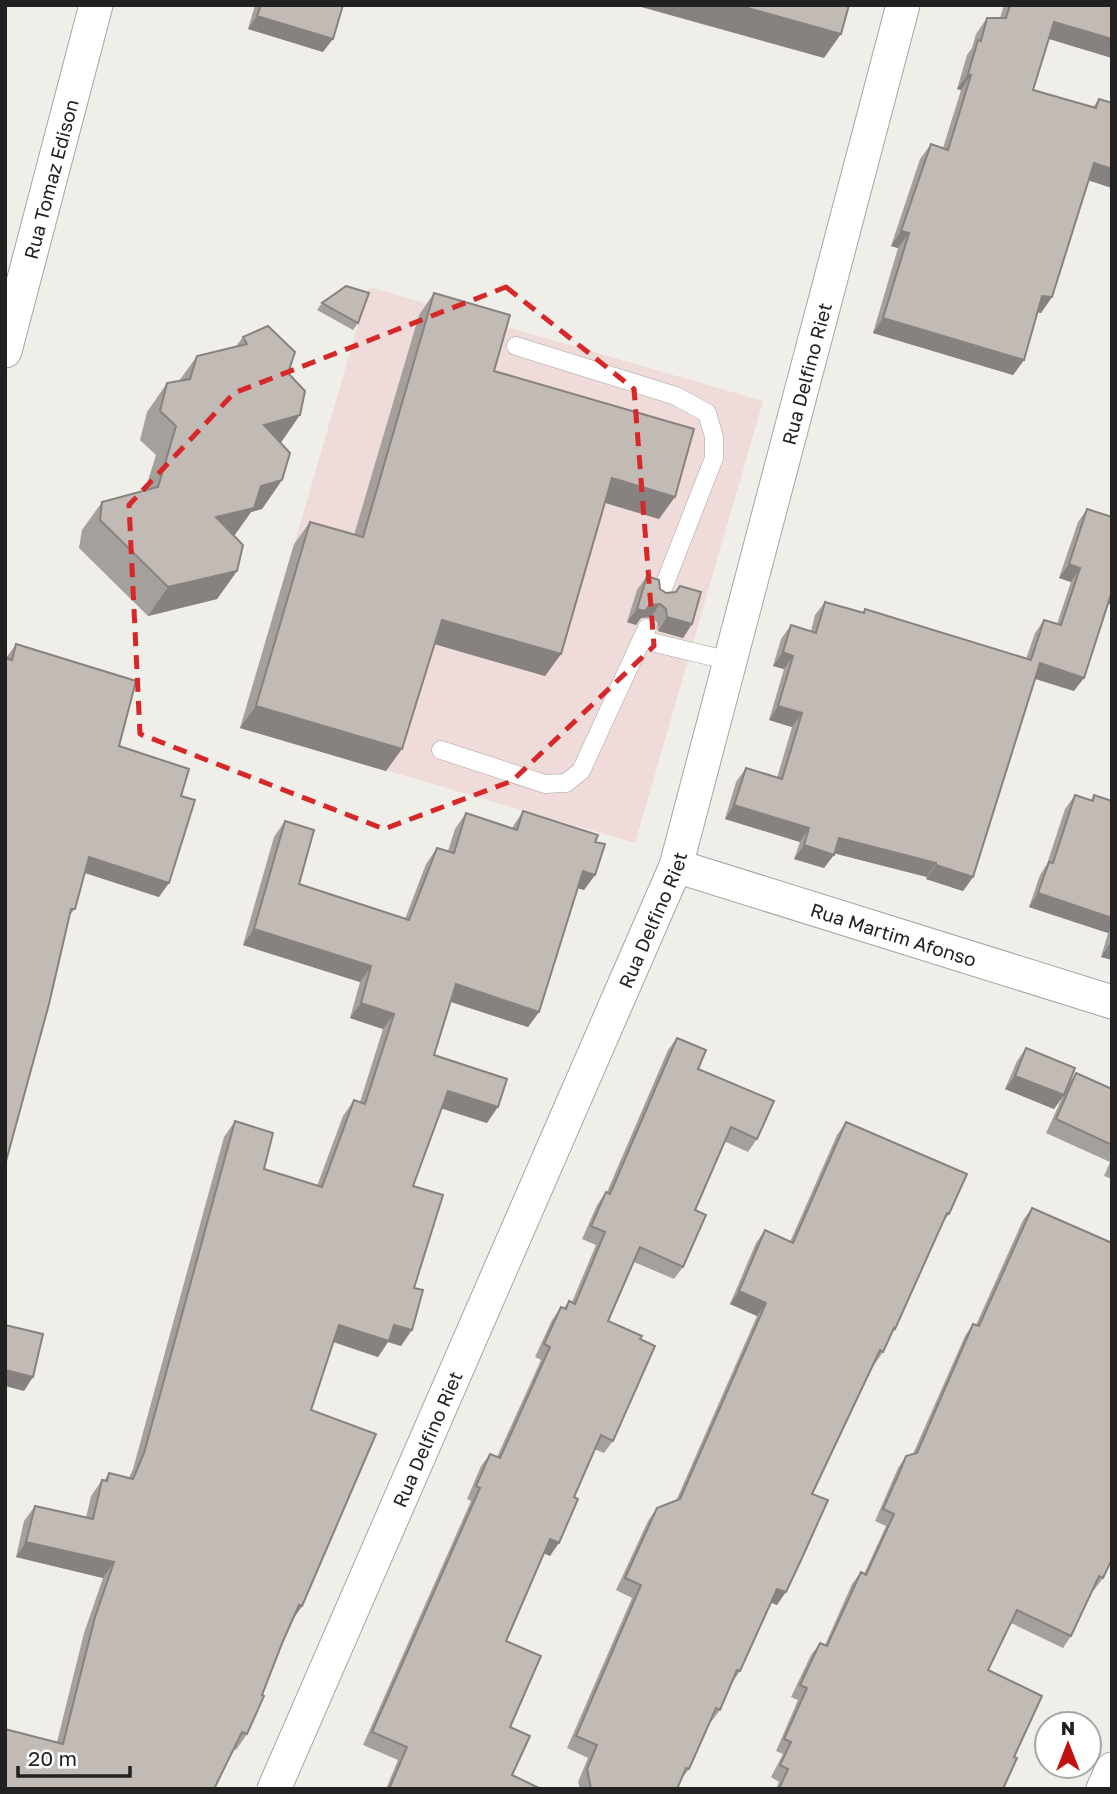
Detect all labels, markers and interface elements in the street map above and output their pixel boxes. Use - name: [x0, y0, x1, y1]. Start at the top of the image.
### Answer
- street label: Rua Tomaz Edison: [18, 96, 82, 261]
- street label: Rua Delfino Riet: [776, 300, 836, 447]
- street label: Rua Delfino Riet: [613, 849, 691, 991]
- street label: Rua Martim Afonso: [808, 897, 979, 971]
- street label: Rua Delfino Riet: [387, 1367, 466, 1510]
- north arrow: [1033, 1710, 1103, 1780]
- text: N: [1061, 1716, 1075, 1739]
- scale bar: [18, 1734, 130, 1778]
- text: 20 m: [28, 1745, 77, 1771]

